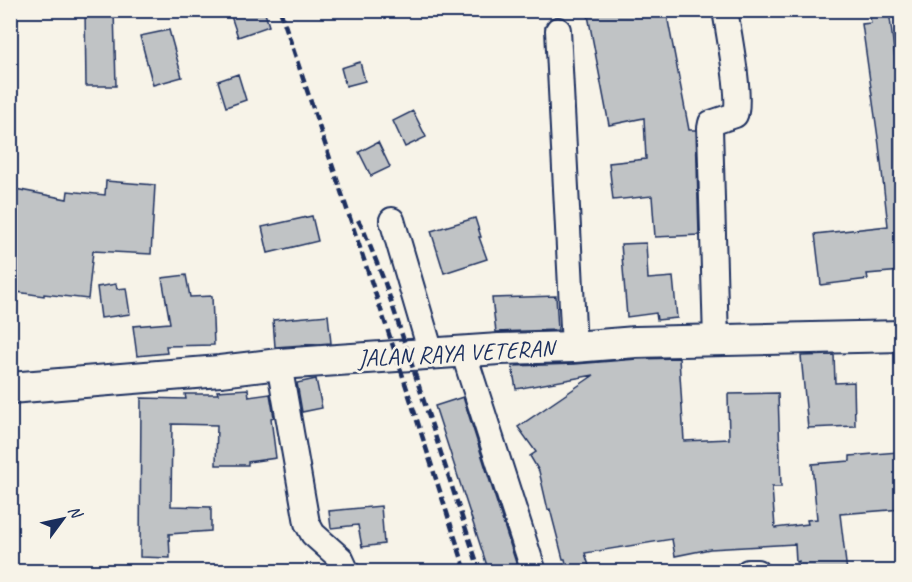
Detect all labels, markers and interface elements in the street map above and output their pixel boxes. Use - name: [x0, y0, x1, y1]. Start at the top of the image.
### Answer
- street label: JALAN RAYA VETERAN: [356, 333, 558, 373]
- north arrow: [33, 489, 93, 549]
- text: N: [64, 502, 88, 524]

